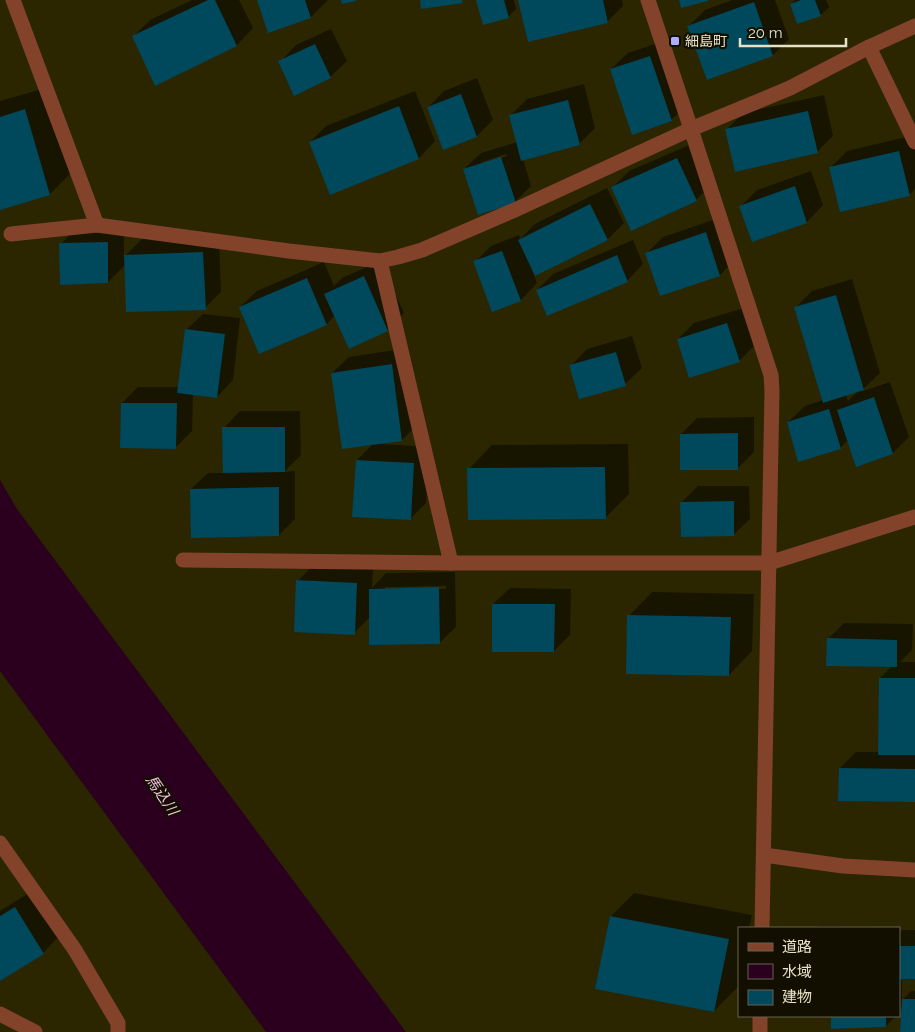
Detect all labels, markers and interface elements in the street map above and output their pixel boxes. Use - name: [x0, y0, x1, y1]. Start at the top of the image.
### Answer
- scale bar: [740, 15, 846, 47]
- text: 20 m: [748, 24, 783, 42]
- place label: 細島町: [685, 33, 727, 49]
- marker: 細島町: [669, 35, 681, 47]
- water label: 馬込川: [142, 771, 183, 820]
- legend: [738, 927, 900, 1017]
- text: 道路: [782, 938, 812, 956]
- text: 水域: [782, 963, 812, 981]
- text: 建物: [782, 988, 812, 1006]

